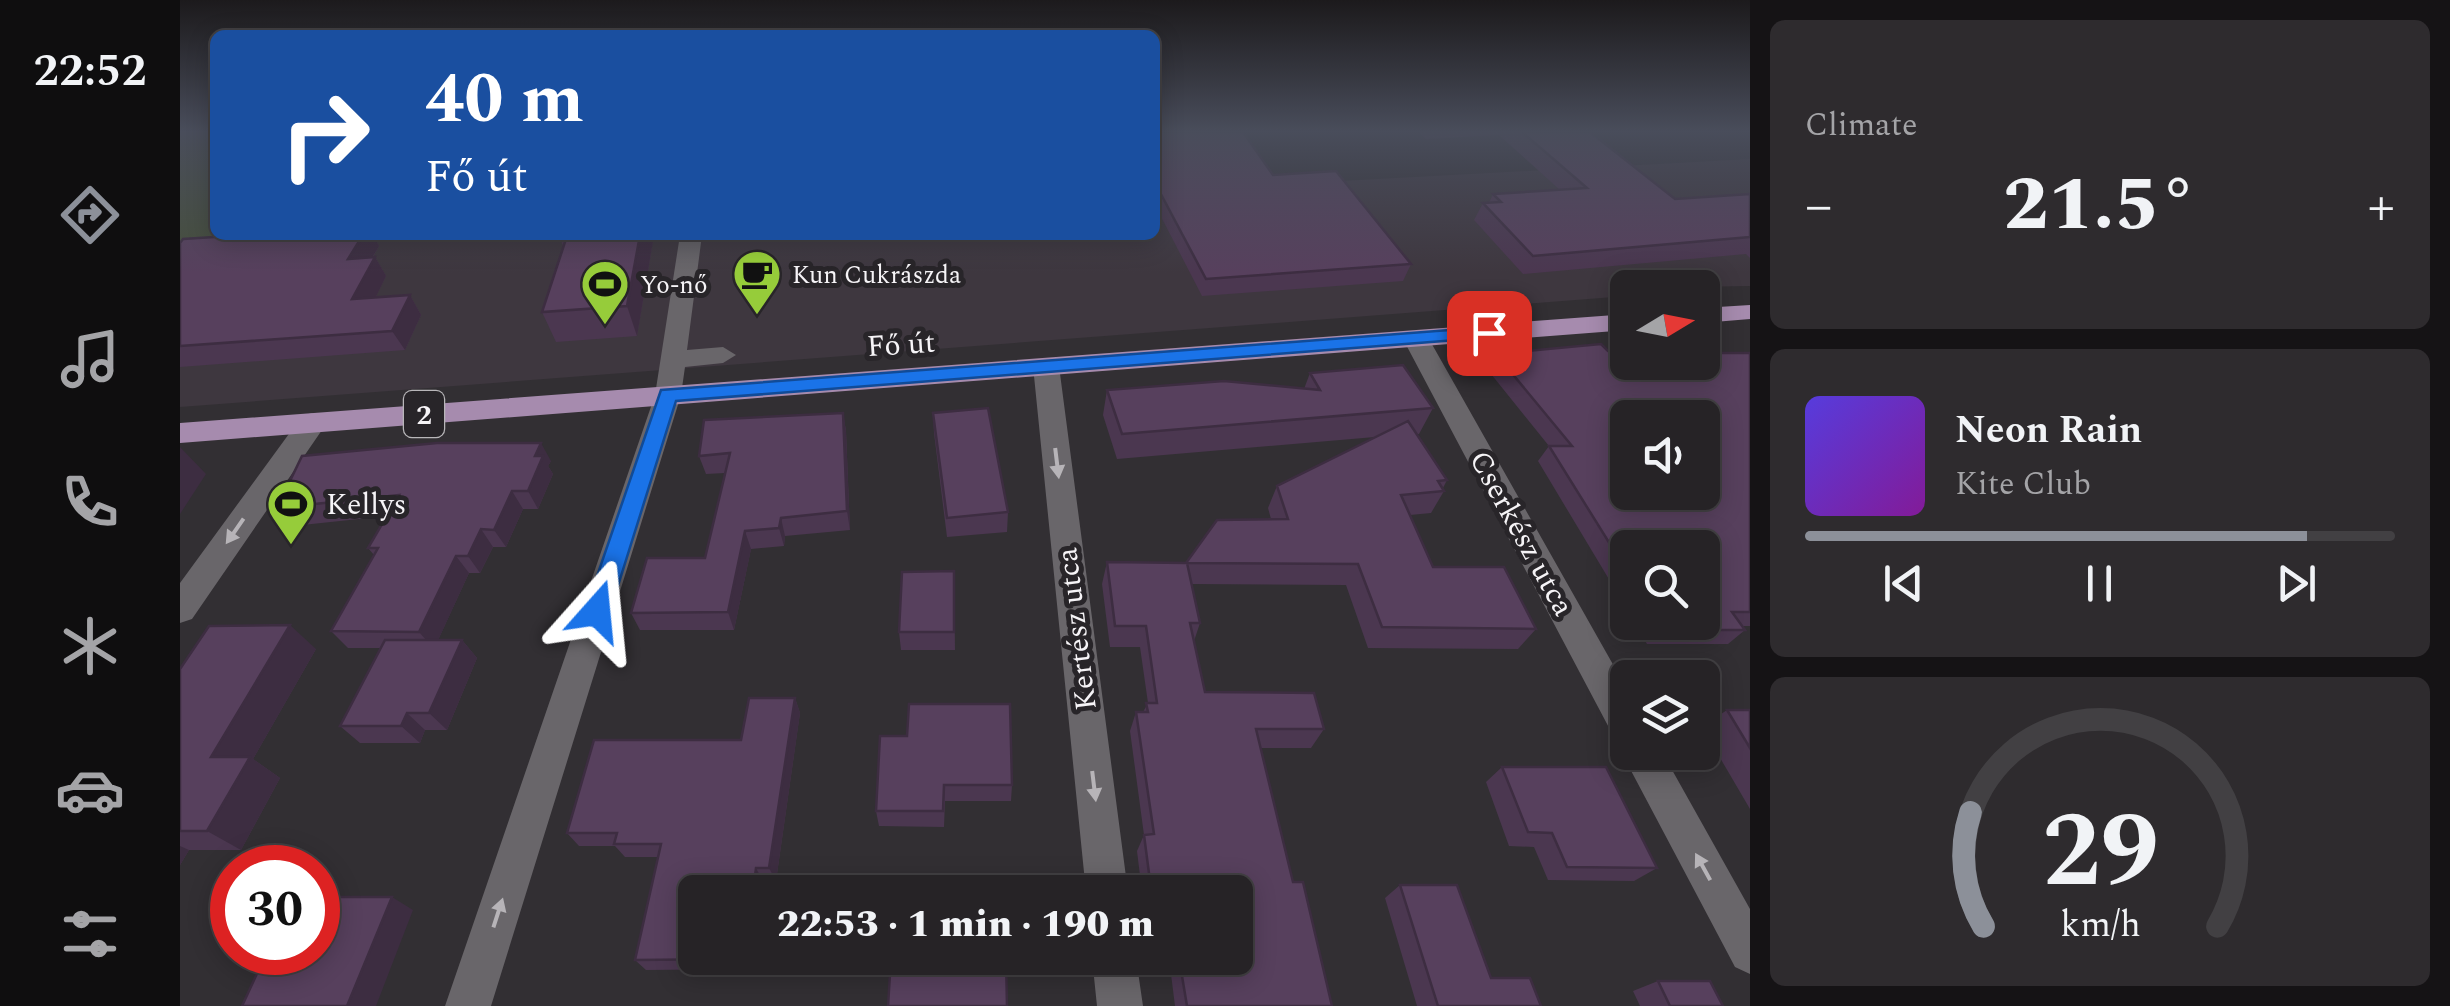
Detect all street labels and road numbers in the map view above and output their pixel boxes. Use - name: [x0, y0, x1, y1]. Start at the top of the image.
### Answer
- street label: Fő út: [865, 320, 937, 370]
- road number: 2: [404, 391, 444, 437]
- street label: Cserkész utca: [1457, 442, 1586, 625]
- street label: Kertész utca: [1044, 545, 1110, 713]

